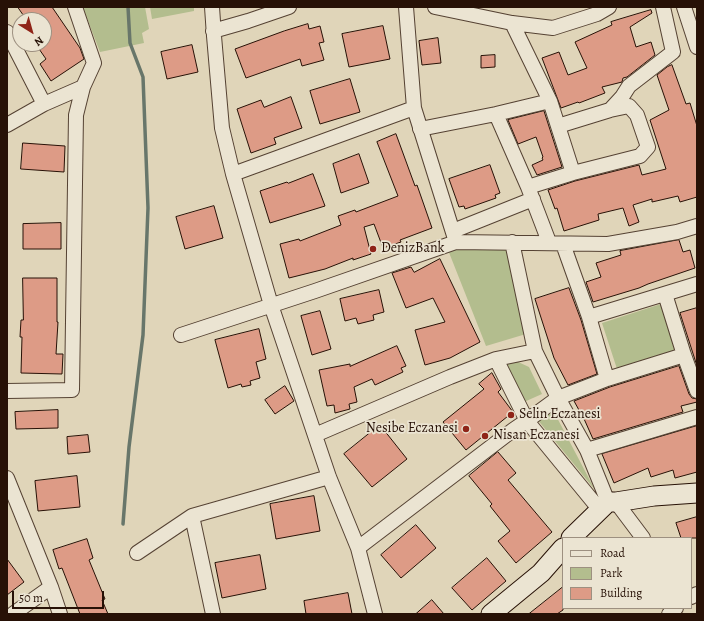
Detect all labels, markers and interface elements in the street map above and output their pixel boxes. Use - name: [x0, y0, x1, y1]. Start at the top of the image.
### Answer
- north arrow: [12, 12, 52, 52]
- text: N: [31, 33, 47, 50]
- place label: DenizBank: [381, 241, 445, 257]
- marker: DenizBank: [368, 244, 378, 254]
- place label: Selin Eczanesi: [519, 407, 601, 423]
- marker: Selin Eczanesi: [506, 410, 516, 420]
- place label: Nesibe Eczanesi: [366, 421, 458, 437]
- marker: Nesibe Eczanesi: [461, 424, 471, 434]
- place label: Nisan Eczanesi: [493, 428, 580, 444]
- marker: Nisan Eczanesi: [480, 431, 490, 441]
- legend: [562, 537, 692, 609]
- text: Road: [600, 545, 625, 561]
- text: Park: [600, 565, 623, 581]
- scale bar: [14, 583, 106, 609]
- text: Building: [600, 585, 642, 601]
- text: 50 m: [19, 590, 43, 606]

